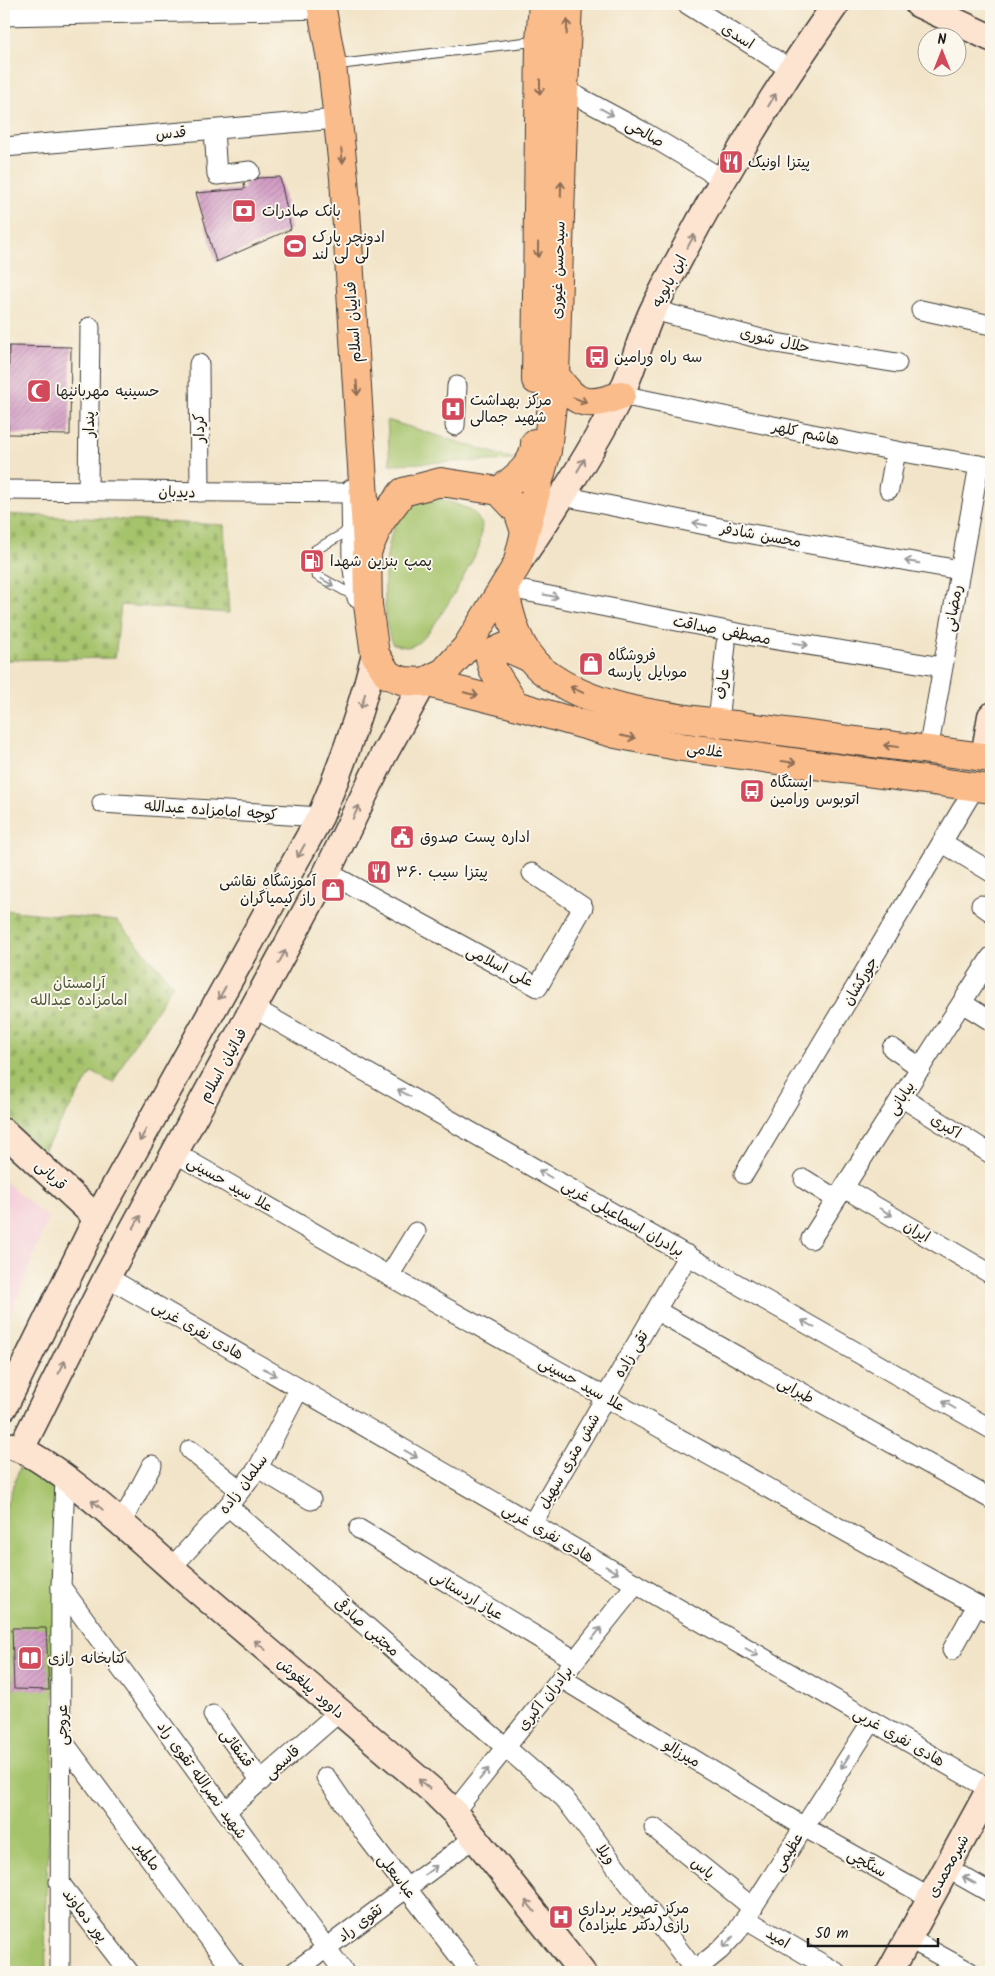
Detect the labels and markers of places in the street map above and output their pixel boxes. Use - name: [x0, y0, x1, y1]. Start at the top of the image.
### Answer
- restaurant icon: پیتزا اونیک: [718, 149, 744, 175]
- place label: پیتزا اونیک: [748, 151, 810, 175]
- bank icon: بانک صادرات: [231, 198, 257, 224]
- place label: بانک صادرات: [262, 200, 341, 224]
- place label: ادونچر پارک لی لی لند: [312, 226, 385, 267]
- sports icon: ادونچر پارک لی لی لند: [282, 233, 308, 259]
- bus stop icon: سه راه ورامین: [584, 344, 610, 370]
- place label: سه راه ورامین: [614, 346, 702, 370]
- mosque icon: حسینیه مهربانیها: [26, 378, 52, 404]
- place label: حسینیه مهربانیها: [56, 380, 160, 404]
- place label: مرکز بهداشت شهید جمالی: [470, 389, 552, 430]
- hospital icon: مرکز بهداشت شهید جمالی: [440, 396, 466, 422]
- fuel station icon: پمپ بنزین شهدا: [299, 548, 325, 574]
- place label: پمپ بنزین شهدا: [330, 550, 432, 574]
- place label: فروشگاه موبایل پارسه: [608, 644, 687, 685]
- shop icon: فروشگاه موبایل پارسه: [578, 651, 604, 677]
- place label: ایستگاه اتوبوس ورامین: [770, 771, 859, 812]
- bus stop icon: ایستگاه اتوبوس ورامین: [739, 778, 765, 804]
- public building icon: اداره پست صدوق: [389, 824, 415, 850]
- place label: اداره پست صدوق: [420, 826, 530, 850]
- restaurant icon: پیتزا سیب ۳۶۰: [366, 859, 392, 885]
- place label: پیتزا سیب ۳۶۰: [396, 861, 488, 885]
- place label: آموزشگاه نقاشی راز کیمیاگران: [219, 870, 317, 911]
- shop icon: آموزشگاه نقاشی راز کیمیاگران: [320, 877, 346, 903]
- library icon: کتابخانه رازی: [17, 1645, 43, 1671]
- place label: کتابخانه رازی: [48, 1647, 127, 1671]
- place label: مرکز تصویر برداری رازی(دکتر علیزاده): [578, 1897, 690, 1938]
- hospital icon: مرکز تصویر برداری رازی(دکتر علیزاده): [548, 1904, 574, 1930]

